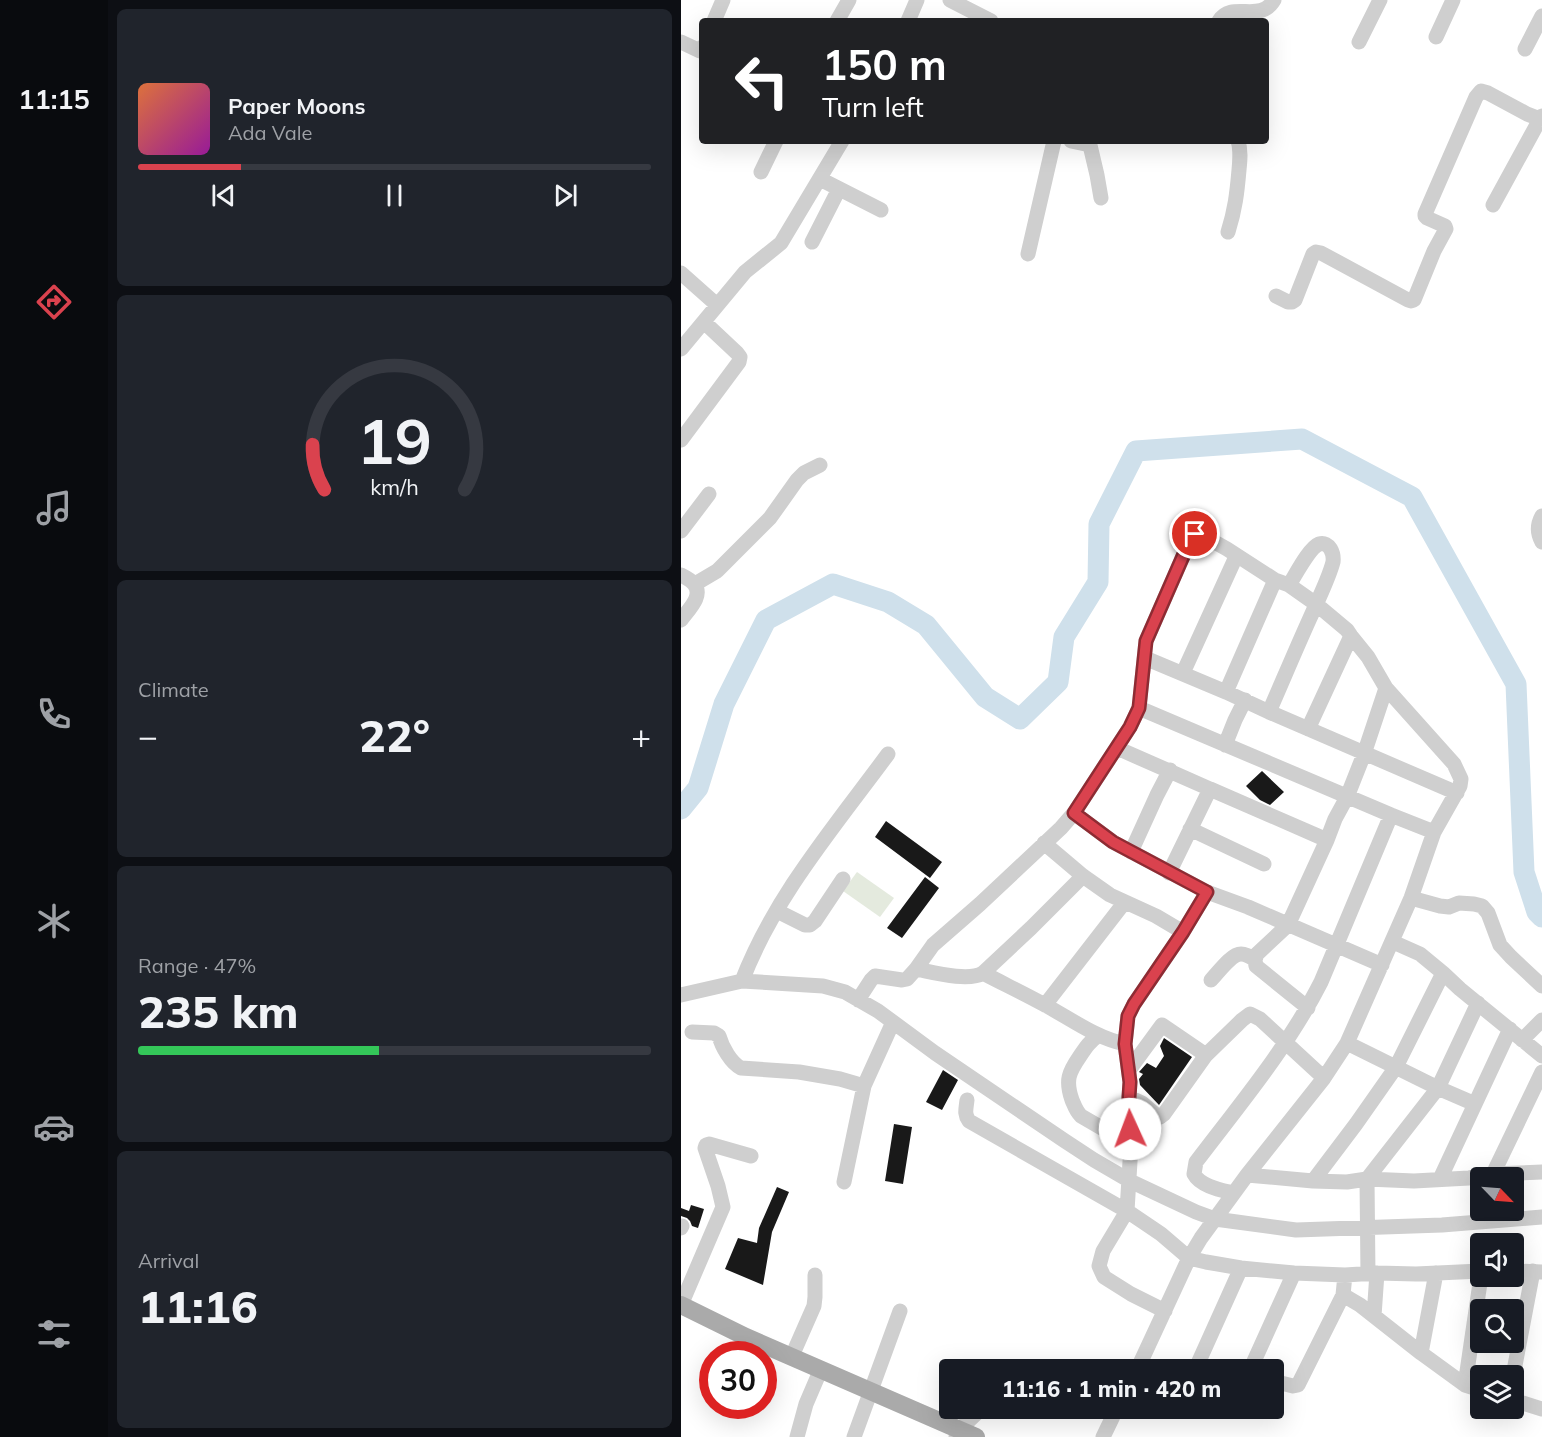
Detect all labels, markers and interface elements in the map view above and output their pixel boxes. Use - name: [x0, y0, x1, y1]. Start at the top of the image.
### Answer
- text: 150 m: [822, 38, 947, 91]
- icon: left: [723, 42, 801, 120]
- text: 11:15: [18, 82, 90, 116]
- text: Turn left: [822, 90, 924, 124]
- text: Paper Moons: [228, 92, 366, 120]
- text: Ada Vale: [228, 120, 312, 145]
- icon: previous: [207, 179, 240, 212]
- icon: pause: [378, 179, 411, 212]
- icon: next: [549, 179, 582, 212]
- icon: directions: [33, 281, 75, 323]
- text: 19: [357, 401, 432, 480]
- text: km/h: [370, 473, 419, 500]
- icon: music: [33, 487, 75, 529]
- pin: [1169, 508, 1220, 559]
- icon: arrive: [1178, 517, 1211, 550]
- text: Climate: [138, 677, 209, 702]
- icon: phone: [33, 693, 75, 735]
- text: 22°: [359, 707, 430, 763]
- text: −: [138, 715, 158, 756]
- text: +: [631, 715, 651, 756]
- icon: climate: [33, 900, 75, 942]
- text: Range · 47%: [138, 953, 256, 978]
- text: 235 km: [138, 983, 299, 1039]
- position arrow: [1098, 1097, 1162, 1161]
- icon: car: [33, 1106, 75, 1148]
- north arrow: [1470, 1167, 1524, 1221]
- map controls: [1470, 1167, 1524, 1419]
- button: sound: [1470, 1233, 1524, 1287]
- text: Arrival: [138, 1248, 199, 1273]
- text: 11:16: [138, 1278, 258, 1334]
- button: search: [1470, 1299, 1524, 1353]
- icon: filters: [33, 1313, 75, 1355]
- speed limit sign: 30: [699, 1341, 777, 1419]
- button: layers: [1470, 1365, 1524, 1419]
- text: 11:16 · 1 min · 420 m: [1002, 1375, 1221, 1403]

